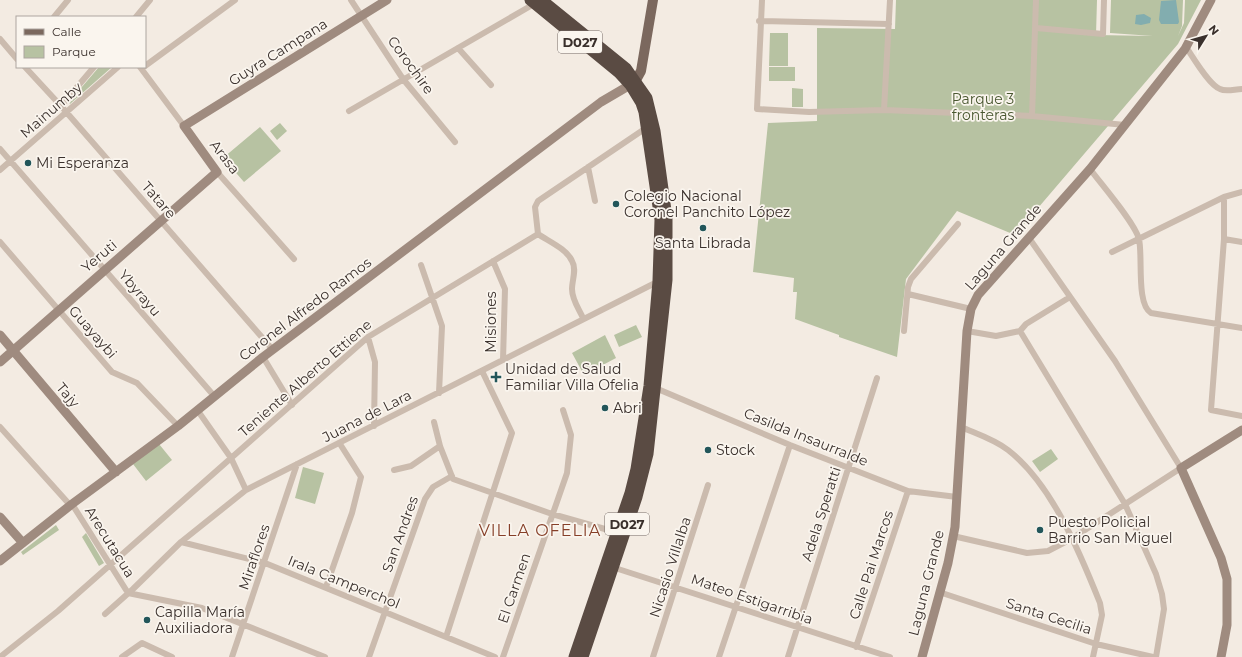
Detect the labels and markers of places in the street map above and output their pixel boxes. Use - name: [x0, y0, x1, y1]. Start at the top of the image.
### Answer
- place label: Mi Esperanza: [36, 154, 129, 172]
- marker: Mi Esperanza: [23, 158, 33, 168]
- place label: Colegio Nacional Coronel Panchito López: [624, 187, 790, 221]
- marker: Colegio Nacional Coronel Panchito López: [611, 199, 621, 209]
- marker: Santa Librada: [698, 223, 708, 233]
- place label: Santa Librada: [655, 234, 751, 252]
- place label: Unidad de Salud Familiar Villa Ofelia: [505, 360, 639, 394]
- marker: Unidad de Salud Familiar Villa Ofelia: [490, 371, 502, 383]
- place label: Abri: [613, 399, 642, 417]
- marker: Abri: [600, 403, 610, 413]
- place label: Stock: [716, 441, 756, 459]
- marker: Stock: [703, 445, 713, 455]
- place label: Puesto Policial Barrio San Miguel: [1048, 513, 1172, 547]
- marker: Puesto Policial Barrio San Miguel: [1035, 525, 1045, 535]
- place label: Capilla María Auxiliadora: [155, 603, 245, 637]
- marker: Capilla María Auxiliadora: [142, 615, 152, 625]

